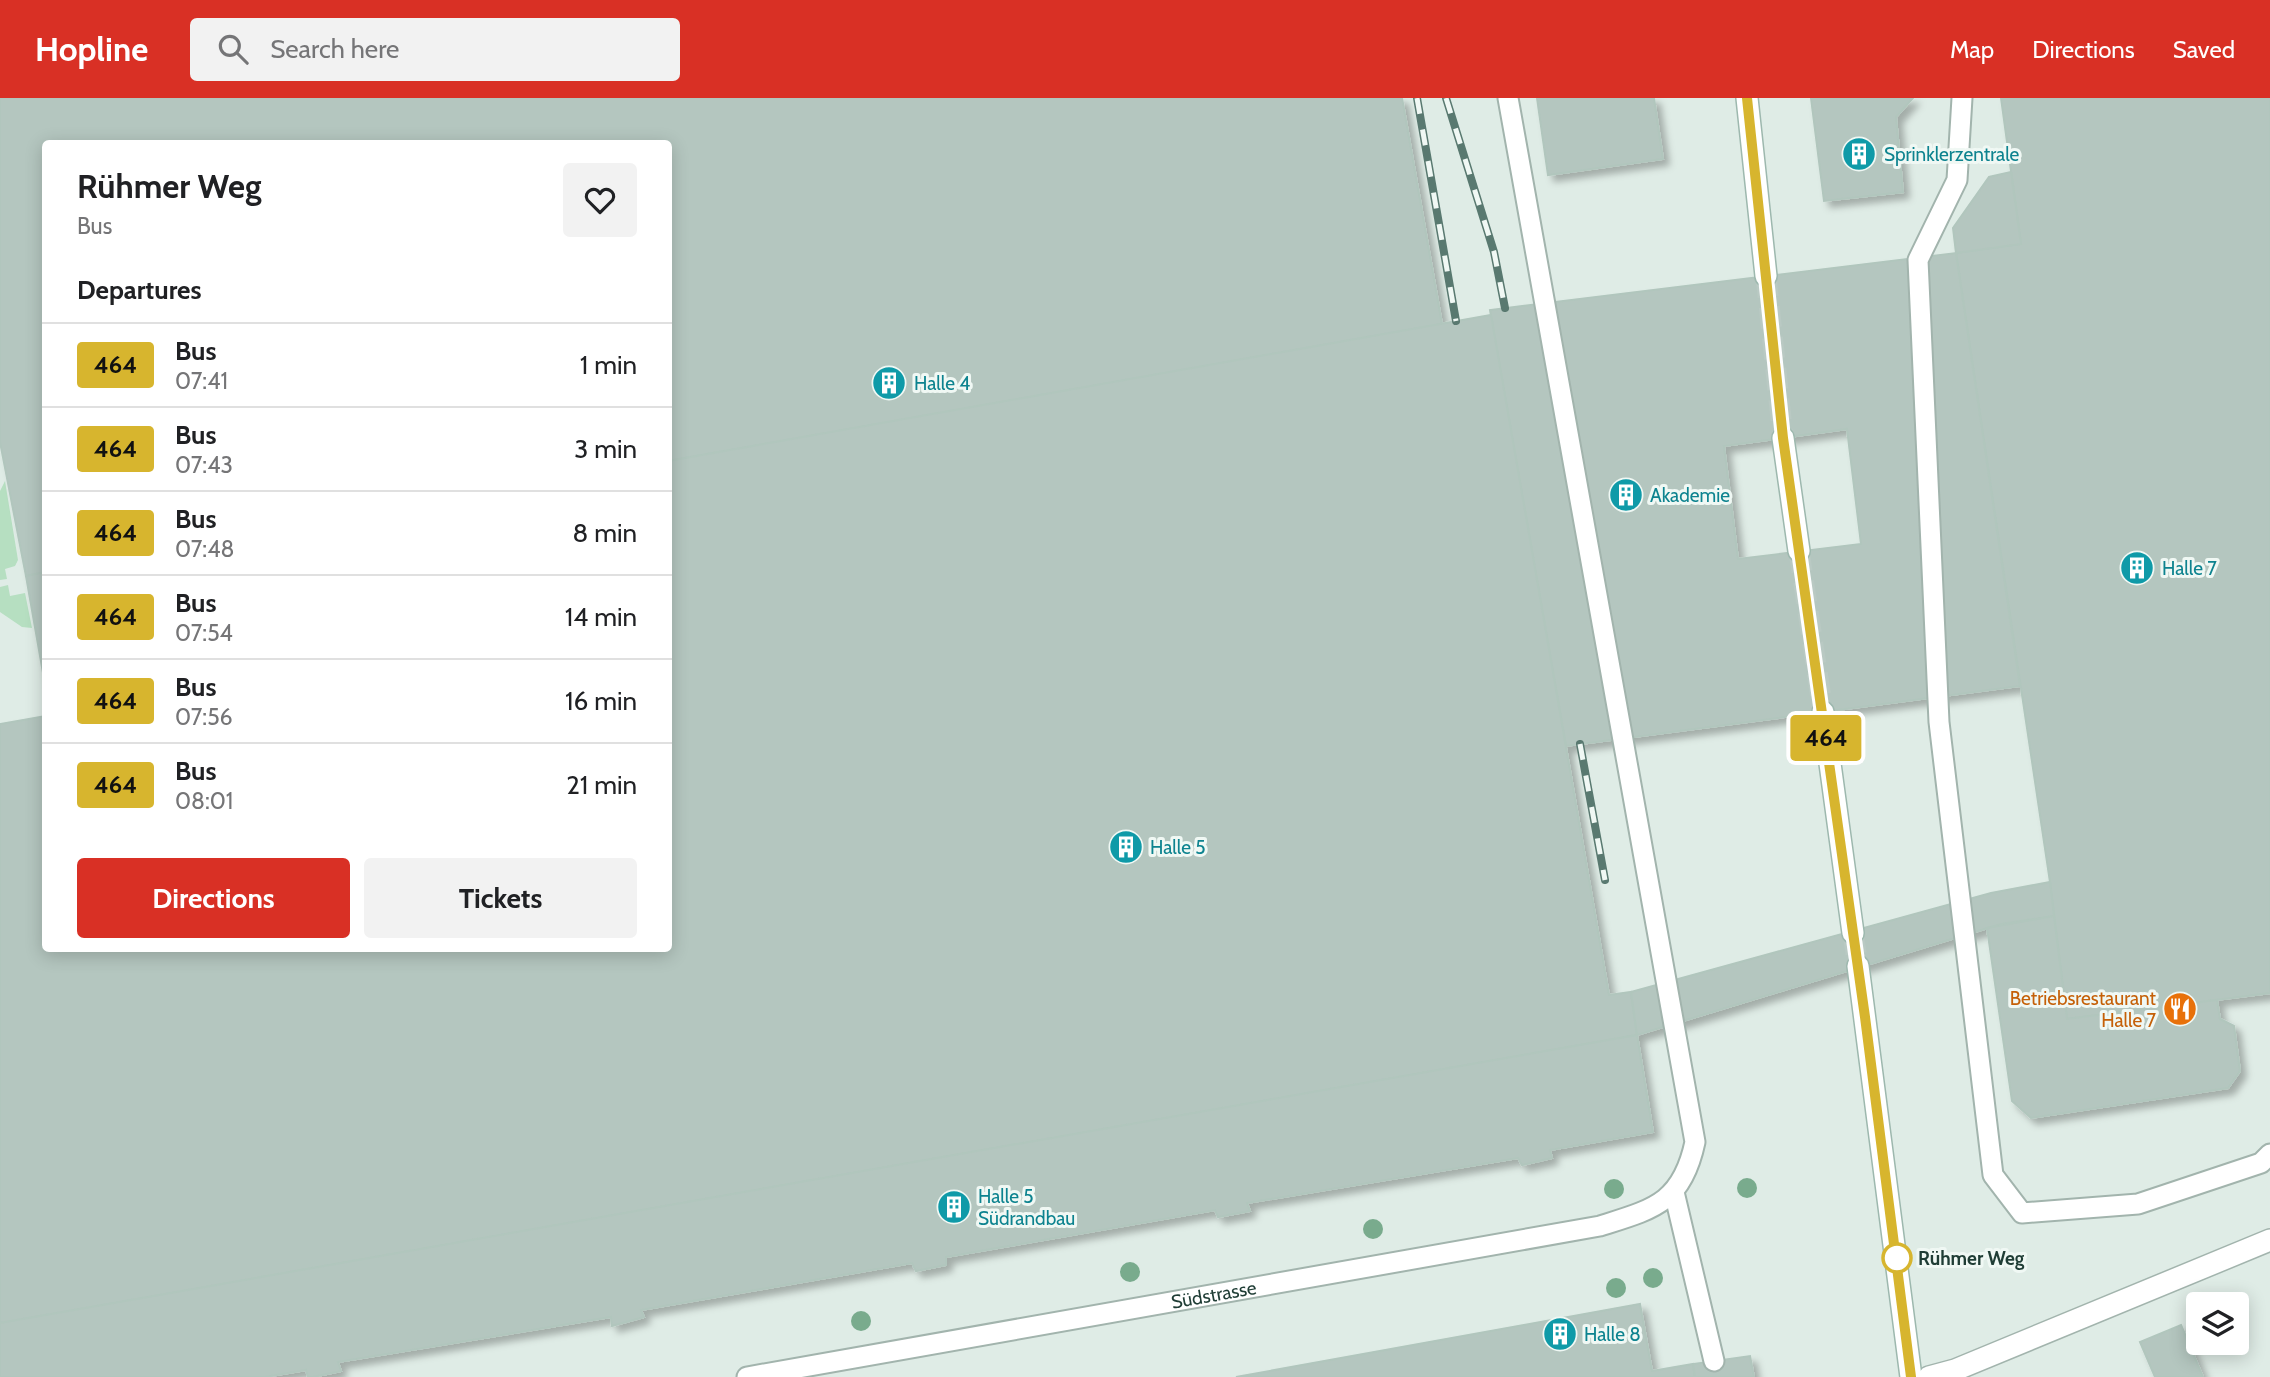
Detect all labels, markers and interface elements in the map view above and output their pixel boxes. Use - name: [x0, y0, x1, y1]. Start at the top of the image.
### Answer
- search box: [190, 18, 680, 81]
- text: Hopline: [35, 29, 148, 69]
- icon: search: [214, 30, 252, 68]
- text: Search here: [270, 33, 399, 65]
- text: Map: [1950, 35, 1994, 64]
- text: Directions: [2032, 35, 2135, 64]
- text: Saved: [2173, 35, 2235, 64]
- building icon: Sprinklerzentrale: [1840, 135, 1878, 173]
- place label: Sprinklerzentrale: [1884, 143, 2020, 166]
- button: heart: [563, 163, 637, 237]
- text: Rühmer Weg: [77, 166, 262, 206]
- text: Bus: [77, 212, 112, 240]
- text: Departures: [77, 274, 201, 306]
- text: Bus: [175, 335, 216, 367]
- text: 1 min: [580, 349, 637, 381]
- text: 464: [94, 350, 137, 379]
- building icon: Halle 4: [870, 364, 908, 402]
- text: 07:41: [175, 367, 228, 395]
- place label: Halle 4: [914, 372, 970, 395]
- text: Bus: [175, 419, 216, 451]
- text: 3 min: [574, 433, 637, 465]
- text: 464: [94, 434, 137, 463]
- text: 07:43: [175, 451, 233, 479]
- building icon: Akademie: [1607, 476, 1645, 514]
- place label: Akademie: [1650, 484, 1730, 507]
- text: Bus: [175, 503, 216, 535]
- text: 8 min: [573, 517, 637, 549]
- text: 464: [94, 518, 137, 547]
- text: 07:48: [175, 535, 234, 563]
- building icon: Halle 7: [2118, 549, 2156, 587]
- place label: Halle 7: [2162, 557, 2217, 580]
- text: Bus: [175, 587, 216, 619]
- text: 14 min: [565, 601, 637, 633]
- text: 464: [94, 602, 137, 631]
- text: 07:54: [175, 619, 233, 647]
- text: Bus: [175, 671, 216, 703]
- text: 16 min: [565, 685, 637, 717]
- text: 464: [94, 686, 137, 715]
- text: 07:56: [175, 703, 233, 731]
- line badge: 464: [1786, 715, 1866, 761]
- text: 464: [1804, 723, 1848, 752]
- text: Bus: [175, 755, 216, 787]
- text: 21 min: [566, 769, 637, 801]
- text: 464: [94, 770, 137, 799]
- text: 08:01: [175, 787, 233, 815]
- building icon: Halle 5: [1107, 828, 1145, 866]
- place label: Halle 5: [1150, 836, 1206, 859]
- button: Directions: [77, 858, 350, 938]
- button: Tickets: [364, 858, 637, 938]
- place label: Betriebsrestaurant Halle 7: [2010, 987, 2157, 1032]
- restaurant icon: Betriebsrestaurant Halle 7: [2161, 990, 2199, 1028]
- place label: Halle 5 Südrandbau: [978, 1185, 1075, 1230]
- building icon: Halle 5 Südrandbau: [935, 1188, 973, 1226]
- marker: Rühmer Weg: [1882, 1243, 1912, 1273]
- place label: Rühmer Weg: [1918, 1247, 2025, 1270]
- street label: Südstrasse: [1169, 1275, 1258, 1313]
- map controls: [2186, 1292, 2249, 1355]
- button: layers: [2186, 1292, 2249, 1355]
- building icon: Halle 8: [1541, 1315, 1579, 1353]
- place label: Halle 8: [1584, 1323, 1641, 1346]

